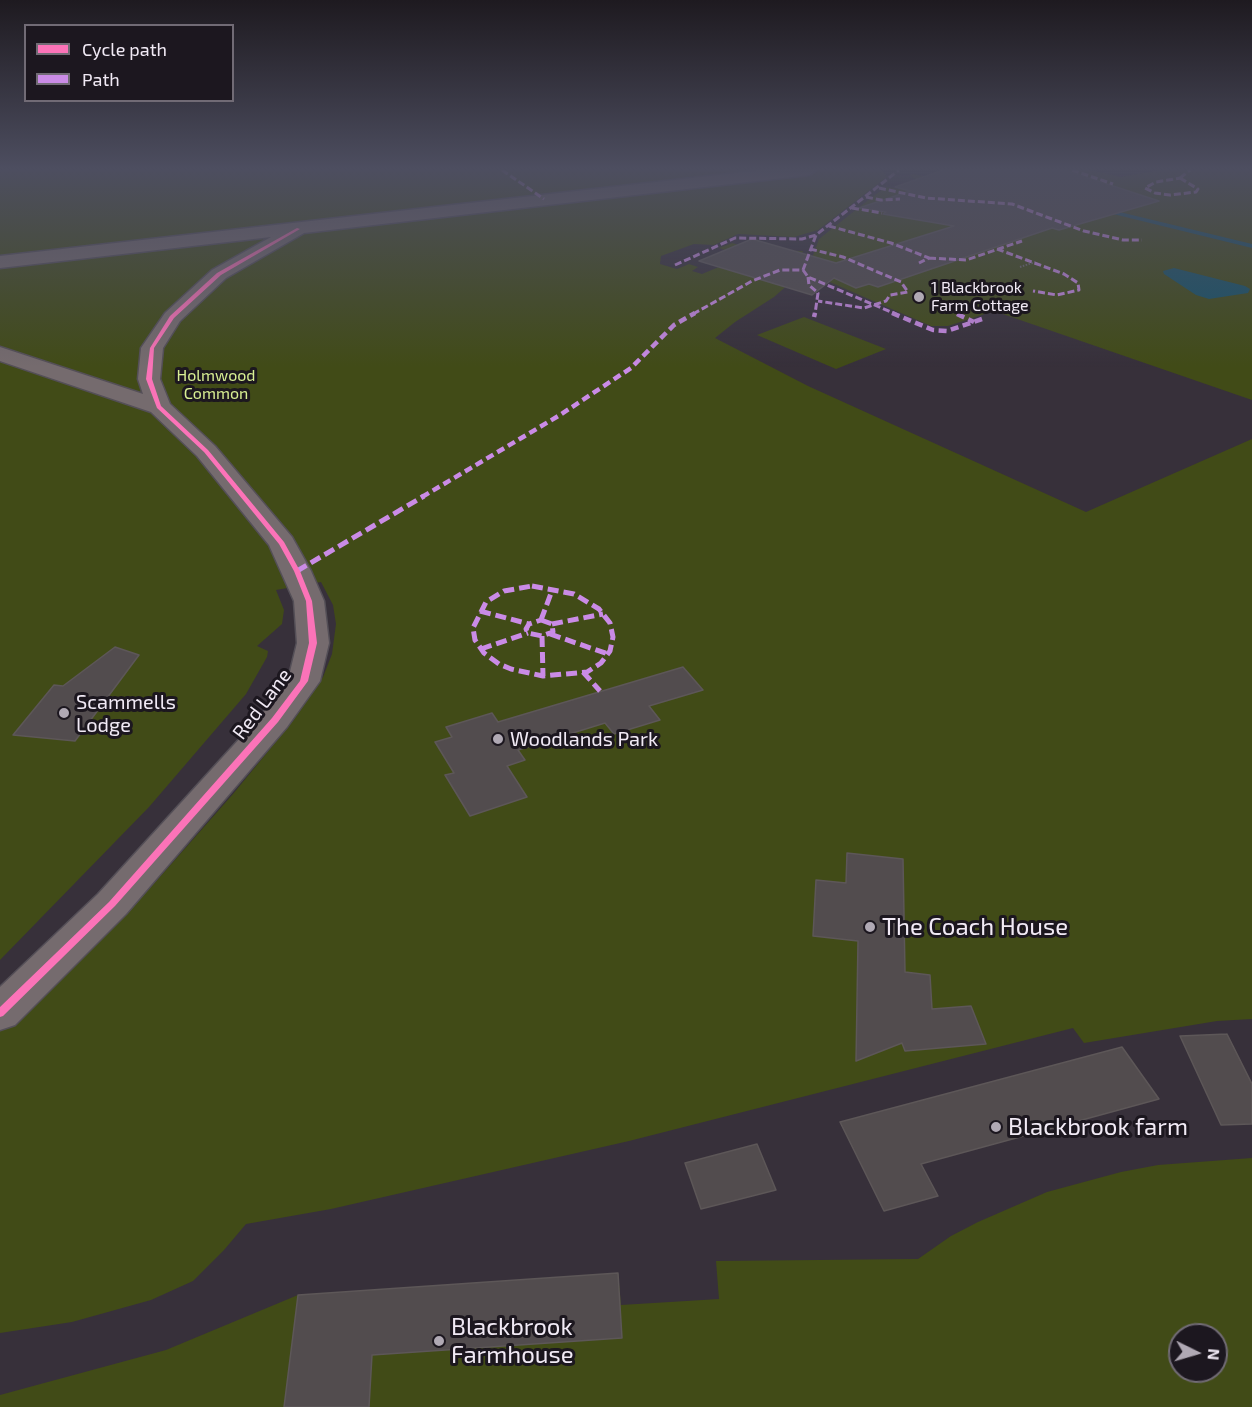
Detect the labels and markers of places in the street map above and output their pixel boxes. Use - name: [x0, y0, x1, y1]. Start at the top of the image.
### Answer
- place label: 1 Blackbrook Farm Cottage: [931, 278, 1029, 316]
- marker: 1 Blackbrook Farm Cottage: [912, 290, 926, 304]
- place label: Scammells Lodge: [76, 690, 176, 737]
- marker: Scammells Lodge: [57, 706, 71, 720]
- place label: Woodlands Park: [510, 727, 658, 751]
- marker: Woodlands Park: [491, 732, 505, 746]
- place label: The Coach House: [882, 913, 1068, 941]
- marker: The Coach House: [863, 920, 877, 934]
- place label: Blackbrook farm: [1008, 1113, 1188, 1141]
- marker: Blackbrook farm: [989, 1120, 1003, 1134]
- place label: Blackbrook Farmhouse: [451, 1313, 574, 1369]
- marker: Blackbrook Farmhouse: [432, 1334, 446, 1348]

